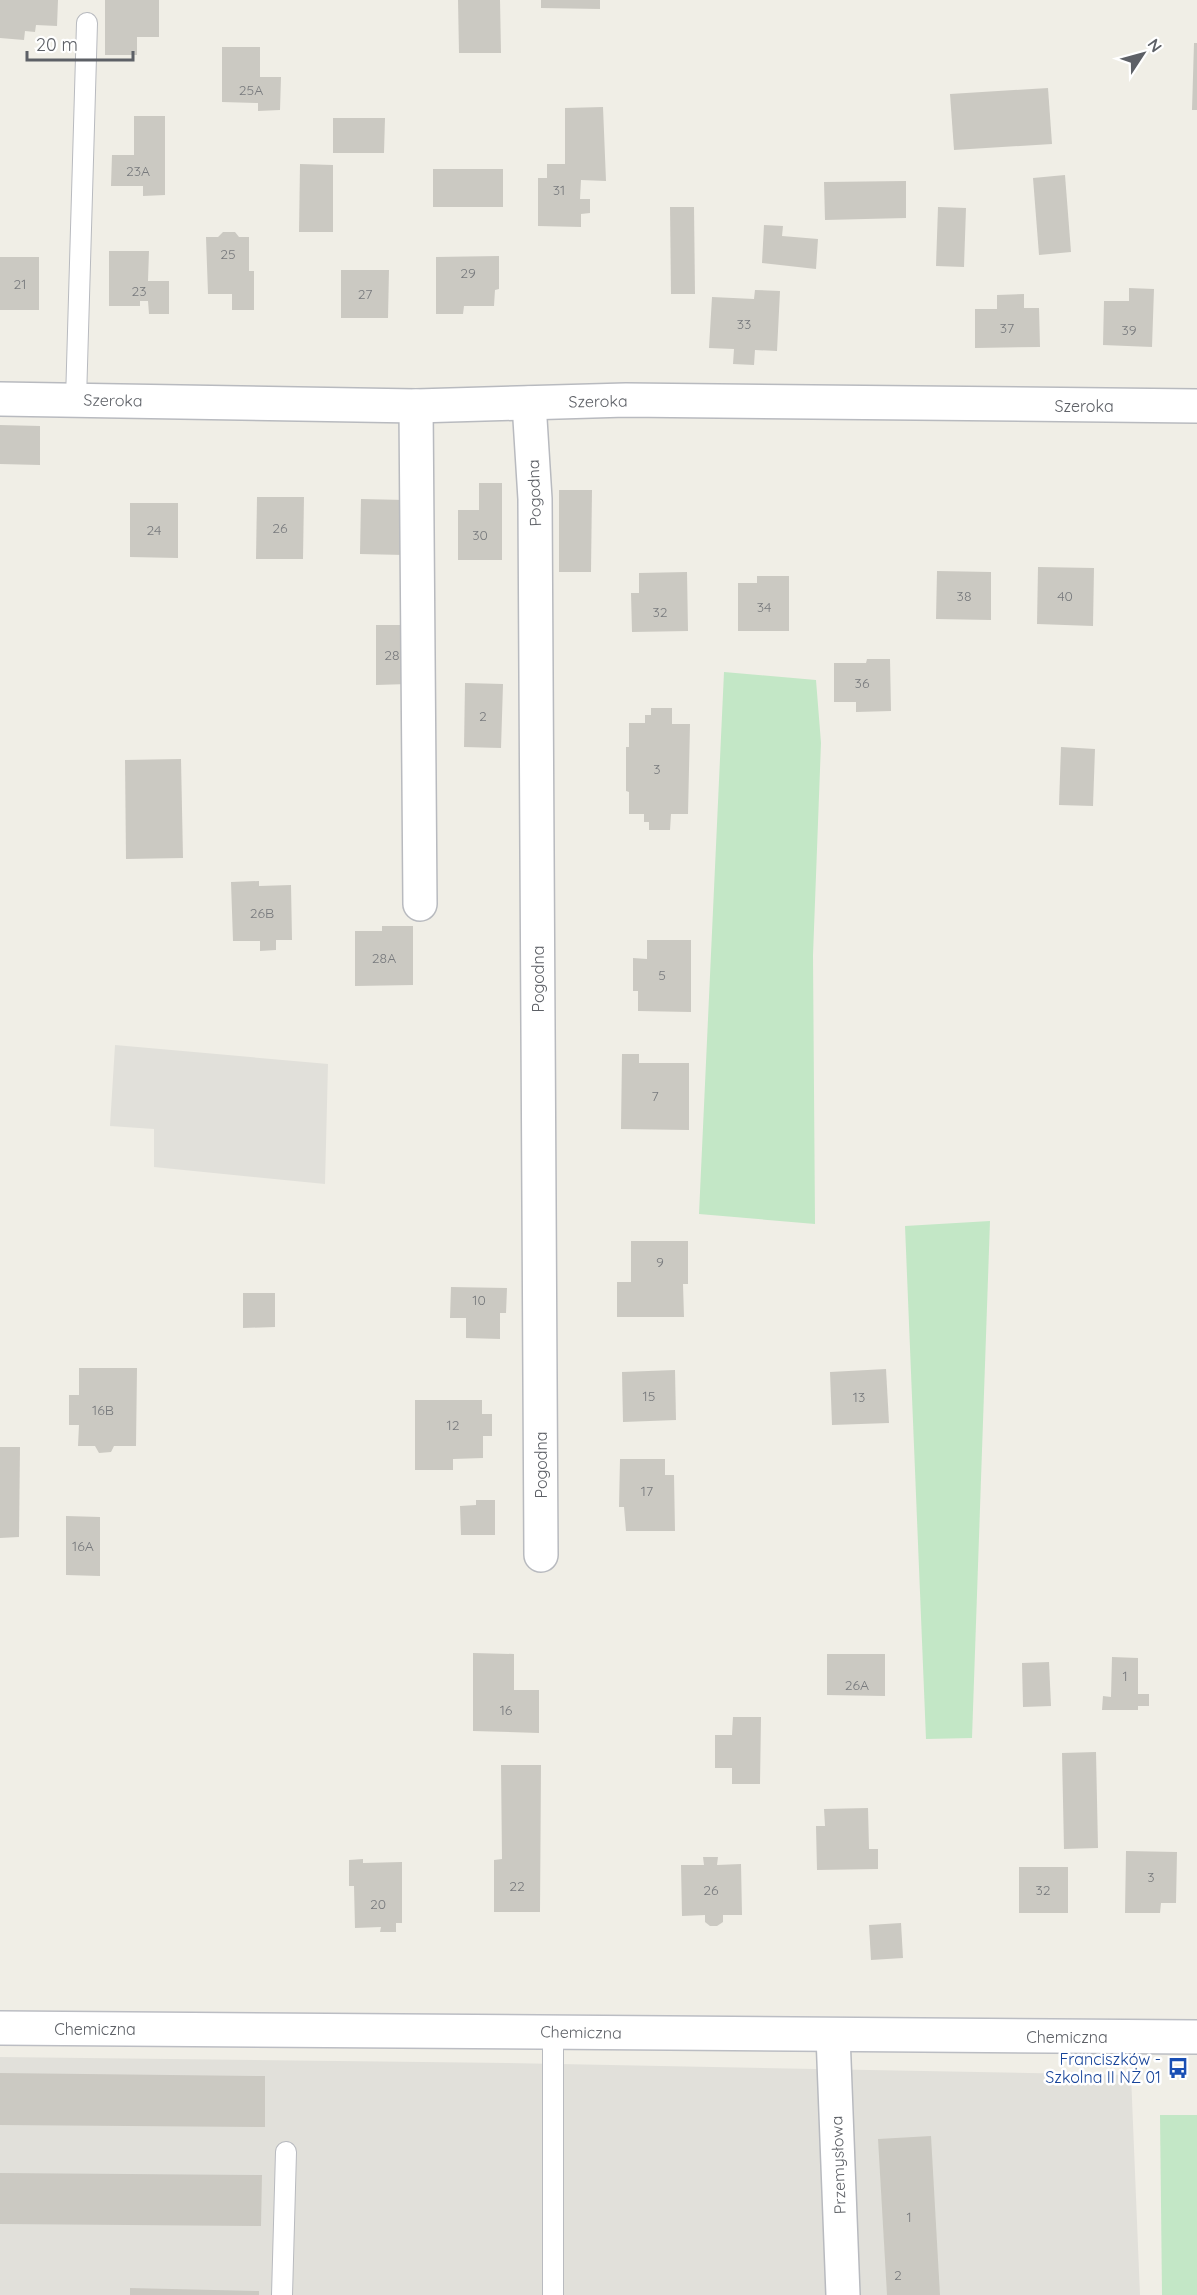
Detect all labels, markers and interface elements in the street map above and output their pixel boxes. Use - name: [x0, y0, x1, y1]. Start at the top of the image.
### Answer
- scale bar: [27, 24, 134, 62]
- north arrow: [1113, 24, 1173, 84]
- text: 20 m: [36, 33, 78, 56]
- text: N: [1144, 35, 1167, 56]
- house number: 25A: [239, 81, 263, 99]
- house number: 23A: [126, 162, 150, 180]
- house number: 31: [553, 181, 565, 199]
- house number: 25: [220, 245, 236, 263]
- house number: 29: [460, 264, 476, 282]
- house number: 21: [14, 275, 26, 293]
- house number: 23: [131, 282, 147, 300]
- house number: 27: [358, 285, 372, 303]
- house number: 33: [737, 315, 751, 333]
- house number: 37: [1000, 319, 1014, 337]
- house number: 39: [1121, 321, 1137, 339]
- street label: Szeroka: [83, 389, 143, 411]
- street label: Szeroka: [568, 390, 628, 412]
- street label: Szeroka: [1054, 396, 1114, 416]
- street label: Pogodna: [523, 459, 545, 527]
- house number: 26: [272, 519, 288, 537]
- house number: 24: [147, 521, 161, 539]
- house number: 30: [472, 526, 488, 544]
- house number: 38: [957, 587, 971, 605]
- house number: 40: [1057, 587, 1073, 605]
- house number: 34: [757, 598, 771, 616]
- house number: 32: [652, 603, 668, 621]
- house number: 28: [384, 646, 400, 664]
- house number: 36: [855, 674, 870, 692]
- house number: 2: [479, 707, 487, 725]
- house number: 3: [653, 760, 661, 778]
- house number: 26B: [250, 904, 274, 922]
- street label: Pogodna: [528, 945, 548, 1013]
- house number: 28A: [372, 949, 396, 967]
- house number: 5: [658, 966, 666, 984]
- house number: 7: [651, 1087, 659, 1105]
- house number: 9: [656, 1253, 664, 1271]
- house number: 10: [472, 1291, 486, 1309]
- house number: 15: [643, 1387, 655, 1405]
- house number: 13: [853, 1388, 865, 1406]
- house number: 16B: [92, 1401, 114, 1419]
- house number: 12: [447, 1416, 460, 1434]
- street label: Pogodna: [531, 1431, 551, 1499]
- house number: 17: [641, 1482, 653, 1500]
- house number: 16A: [72, 1537, 94, 1555]
- house number: 1: [1122, 1667, 1128, 1685]
- house number: 26A: [845, 1676, 869, 1694]
- house number: 16: [500, 1701, 513, 1719]
- house number: 3: [1147, 1868, 1155, 1886]
- house number: 22: [509, 1877, 525, 1895]
- house number: 26: [703, 1881, 719, 1899]
- house number: 32: [1035, 1881, 1051, 1899]
- house number: 20: [370, 1895, 386, 1913]
- street label: Chemiczna: [54, 2019, 136, 2039]
- street label: Chemiczna: [540, 2021, 622, 2043]
- street label: Chemiczna: [1026, 2027, 1108, 2047]
- place label: Franciszków - Szkolna II NŻ 01: [1045, 2049, 1161, 2087]
- bus stop icon: Franciszków - Szkolna II NŻ 01: [1166, 2056, 1190, 2080]
- street label: Przemysłowa: [826, 2116, 850, 2214]
- house number: 1: [906, 2208, 912, 2226]
- house number: 2: [894, 2266, 902, 2284]

